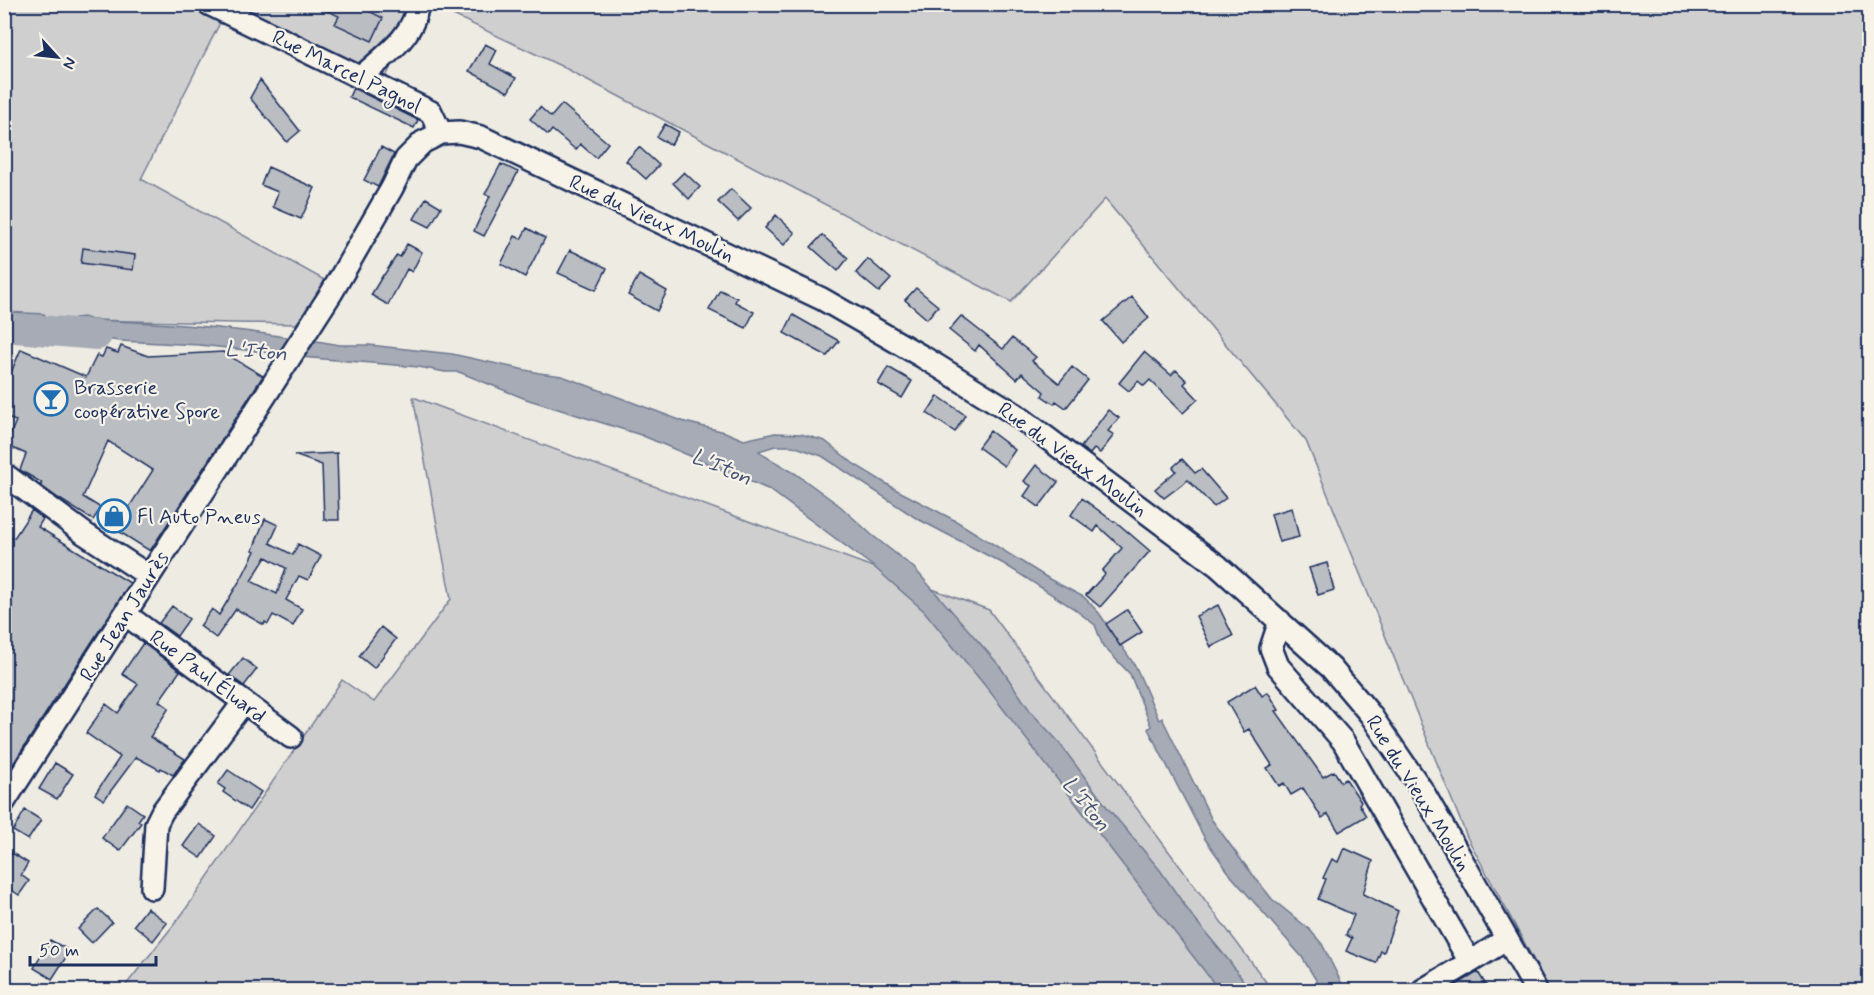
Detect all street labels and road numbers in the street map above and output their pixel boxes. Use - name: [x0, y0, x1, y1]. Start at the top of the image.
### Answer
- street label: Rue Marcel Pagnol: [267, 24, 426, 121]
- street label: Rue du Vieux Moulin: [564, 168, 739, 269]
- street label: Rue du Vieux Moulin: [992, 396, 1153, 524]
- street label: Rue Jean Jaurès: [74, 546, 176, 687]
- street label: Rue Paul Éluard: [143, 624, 271, 730]
- street label: Rue du Vieux Moulin: [1359, 710, 1478, 877]

